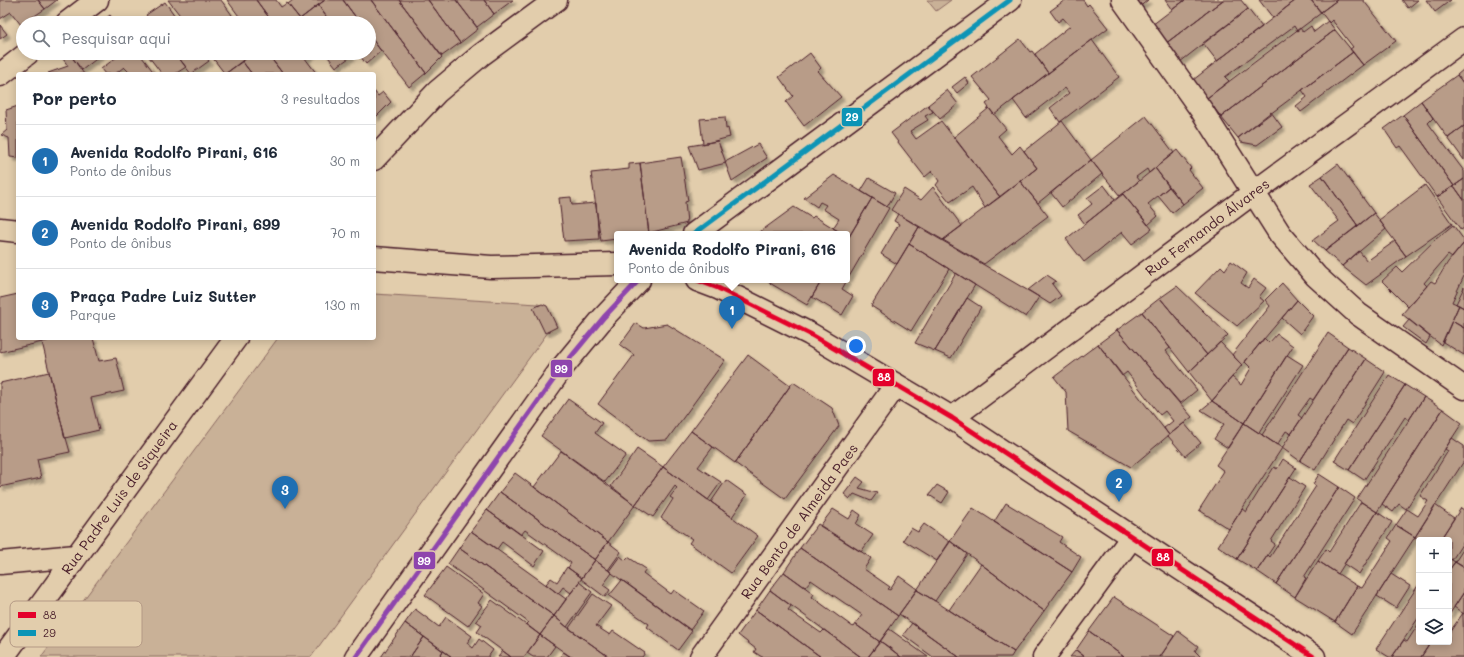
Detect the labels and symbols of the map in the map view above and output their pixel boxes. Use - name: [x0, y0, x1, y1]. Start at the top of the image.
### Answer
- line badge: 29: [841, 107, 863, 127]
- text: 29: [846, 109, 859, 124]
- street label: Rua Fernando Álvares: [1141, 174, 1273, 280]
- pin: 1: [719, 296, 745, 329]
- your location: [846, 336, 866, 356]
- line badge: 99: [550, 359, 573, 378]
- text: 99: [554, 361, 568, 376]
- line badge: 88: [872, 368, 895, 387]
- text: 88: [877, 369, 891, 384]
- street label: Rua Padre Luis de Siqueira: [57, 416, 181, 578]
- street label: Rua Bento de Almeida Paes: [736, 439, 862, 603]
- pin: 2: [1106, 469, 1132, 502]
- pin: 3: [272, 476, 298, 509]
- line badge: 88: [1151, 548, 1174, 567]
- text: 88: [1156, 549, 1170, 564]
- line badge: 99: [413, 551, 436, 570]
- text: 99: [417, 553, 431, 568]
- legend: [10, 601, 142, 647]
- text: 88: [43, 607, 57, 622]
- text: 29: [43, 625, 56, 640]

